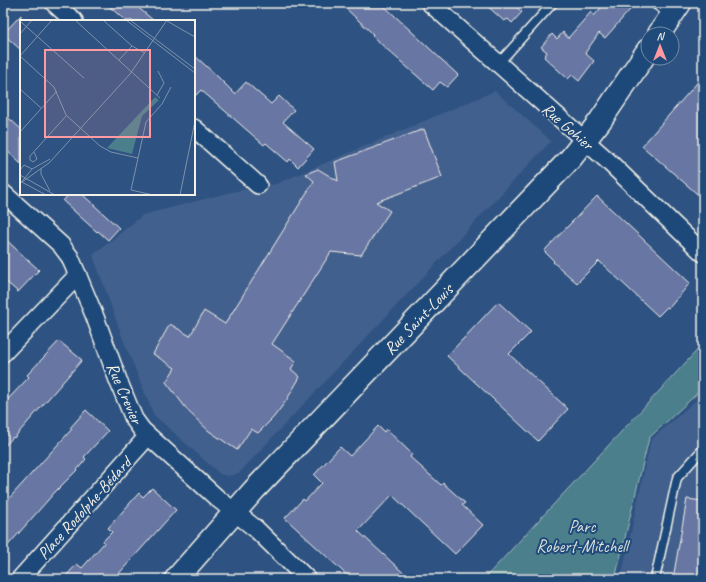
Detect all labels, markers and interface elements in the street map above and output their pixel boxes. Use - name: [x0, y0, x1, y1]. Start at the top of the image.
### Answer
- inset map: [20, 20, 195, 195]
- north arrow: [640, 26, 680, 66]
- text: N: [657, 29, 666, 43]
- street label: Rue Gohier: [537, 98, 599, 156]
- street label: Rue Saint-Louis: [379, 278, 459, 359]
- street label: Rue Crevier: [102, 359, 148, 429]
- street label: Place Rodolphe-Bédard: [33, 451, 137, 564]
- park label: Parc Robert-Mitchell: [536, 516, 631, 557]

